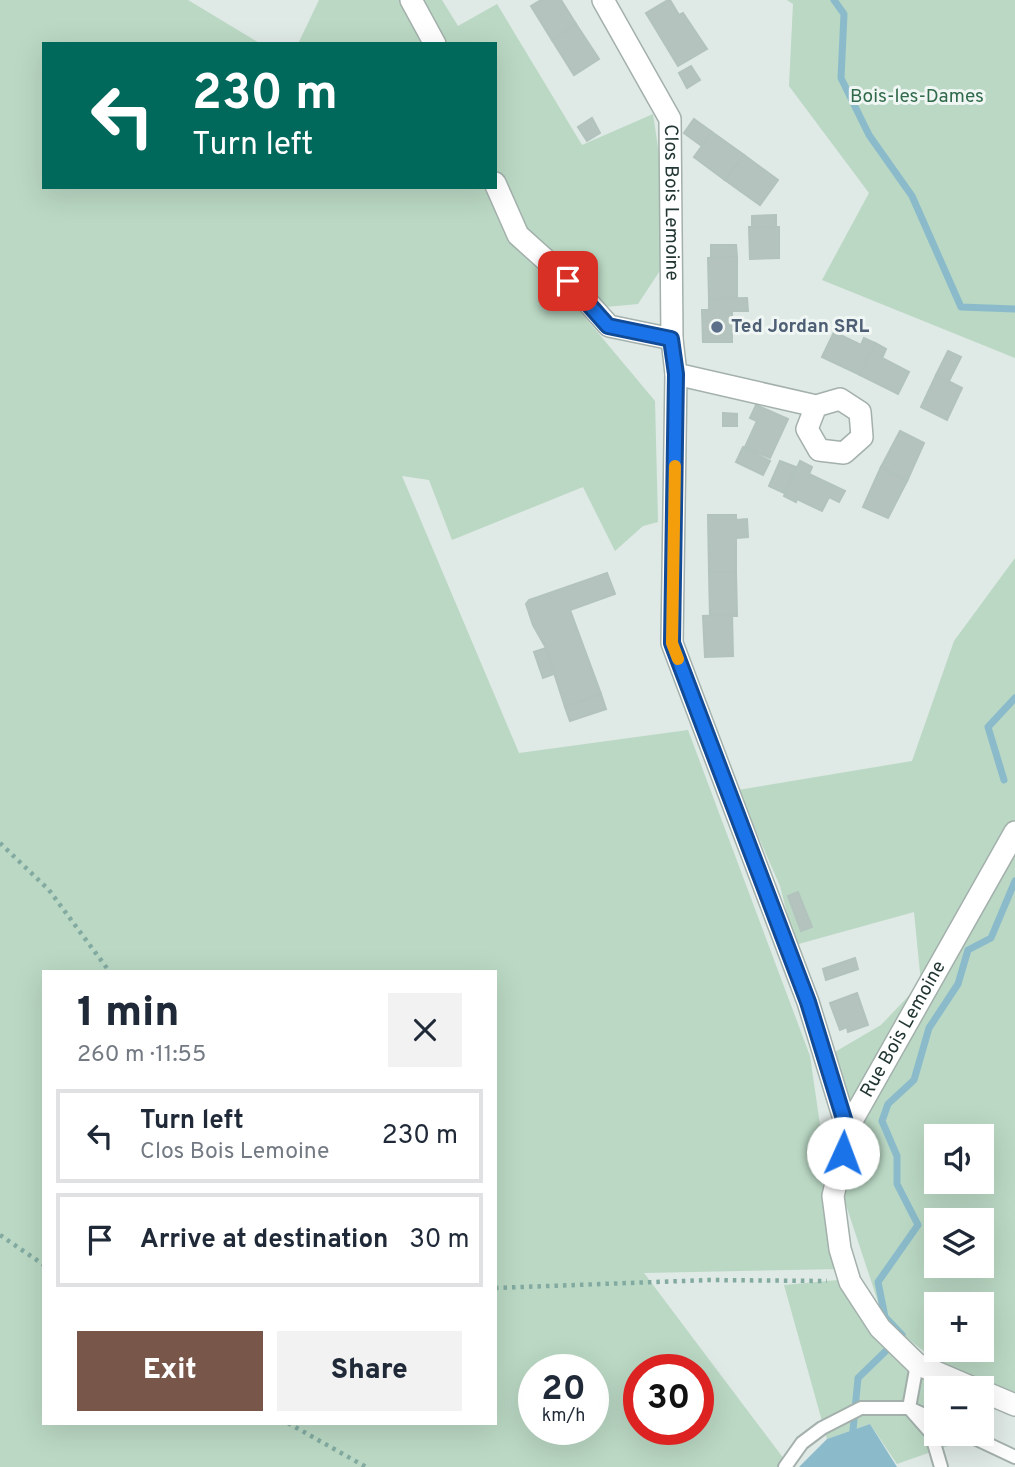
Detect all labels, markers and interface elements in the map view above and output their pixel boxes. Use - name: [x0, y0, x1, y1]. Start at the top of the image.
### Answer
- text: 230 m: [192, 65, 338, 127]
- icon: left: [77, 70, 168, 161]
- park label: Bois-les-Dames: [850, 85, 984, 109]
- street label: Clos Bois Lemoine: [658, 124, 683, 281]
- text: Turn left: [192, 126, 313, 166]
- pin: [538, 251, 598, 311]
- icon: arrive: [549, 262, 587, 300]
- place label: Ted Jordan SRL: [731, 315, 869, 339]
- marker: Ted Jordan SRL: [709, 319, 725, 335]
- street label: Rue Bois Lemoine: [855, 957, 952, 1102]
- text: 1 min: [77, 988, 180, 1041]
- button: close: [388, 993, 462, 1067]
- text: 260 m · 11:55: [77, 1041, 206, 1070]
- text: Turn left: [140, 1105, 244, 1138]
- position arrow: [806, 1116, 880, 1190]
- icon: left: [81, 1117, 119, 1155]
- text: 230 m: [382, 1120, 458, 1153]
- map controls: [924, 1124, 994, 1446]
- button: sound: [924, 1124, 994, 1194]
- text: Clos Bois Lemoine: [140, 1138, 330, 1167]
- button: layers: [924, 1208, 994, 1278]
- icon: arrive: [81, 1221, 119, 1259]
- text: Arrive at destination: [140, 1224, 388, 1257]
- text: 30 m: [409, 1224, 470, 1257]
- button: +: [924, 1292, 994, 1362]
- button: Exit: [77, 1331, 263, 1411]
- button: Share: [277, 1331, 462, 1411]
- speed limit sign: 30: [623, 1354, 714, 1445]
- text: 20: [541, 1368, 586, 1412]
- button: −: [924, 1376, 994, 1446]
- text: km/h: [542, 1405, 585, 1428]

